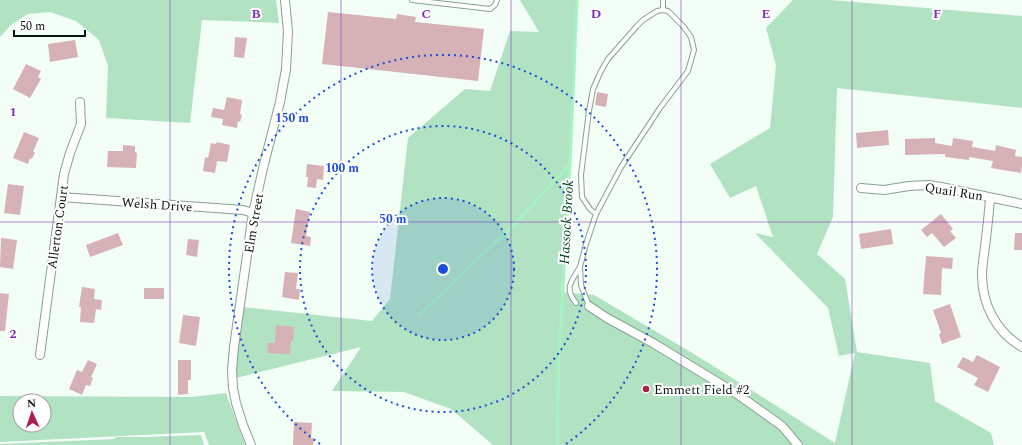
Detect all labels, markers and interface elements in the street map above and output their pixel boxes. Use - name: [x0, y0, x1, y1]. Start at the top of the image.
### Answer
- text: B: [251, 4, 261, 24]
- text: C: [421, 4, 431, 24]
- text: D: [591, 4, 601, 24]
- text: E: [762, 4, 771, 24]
- text: F: [933, 4, 941, 24]
- scale bar: [14, 12, 85, 38]
- text: 50 m: [20, 17, 45, 36]
- text: 1: [9, 102, 17, 122]
- text: 150 m: [275, 109, 309, 128]
- text: 100 m: [325, 159, 359, 178]
- street label: Quail Run: [923, 178, 985, 207]
- water label: Hassock Brook: [554, 179, 579, 265]
- street label: Allerton Court: [42, 183, 74, 270]
- street label: Elm Street: [239, 191, 269, 255]
- street label: Welsh Drive: [121, 193, 193, 217]
- text: 50 m: [379, 210, 407, 229]
- centre of rings: [436, 262, 450, 276]
- text: 2: [9, 324, 17, 344]
- place label: Emmett Field #2: [654, 380, 749, 400]
- marker: Emmett Field #2: [641, 384, 651, 394]
- north arrow: [12, 393, 52, 433]
- text: N: [27, 395, 36, 412]

